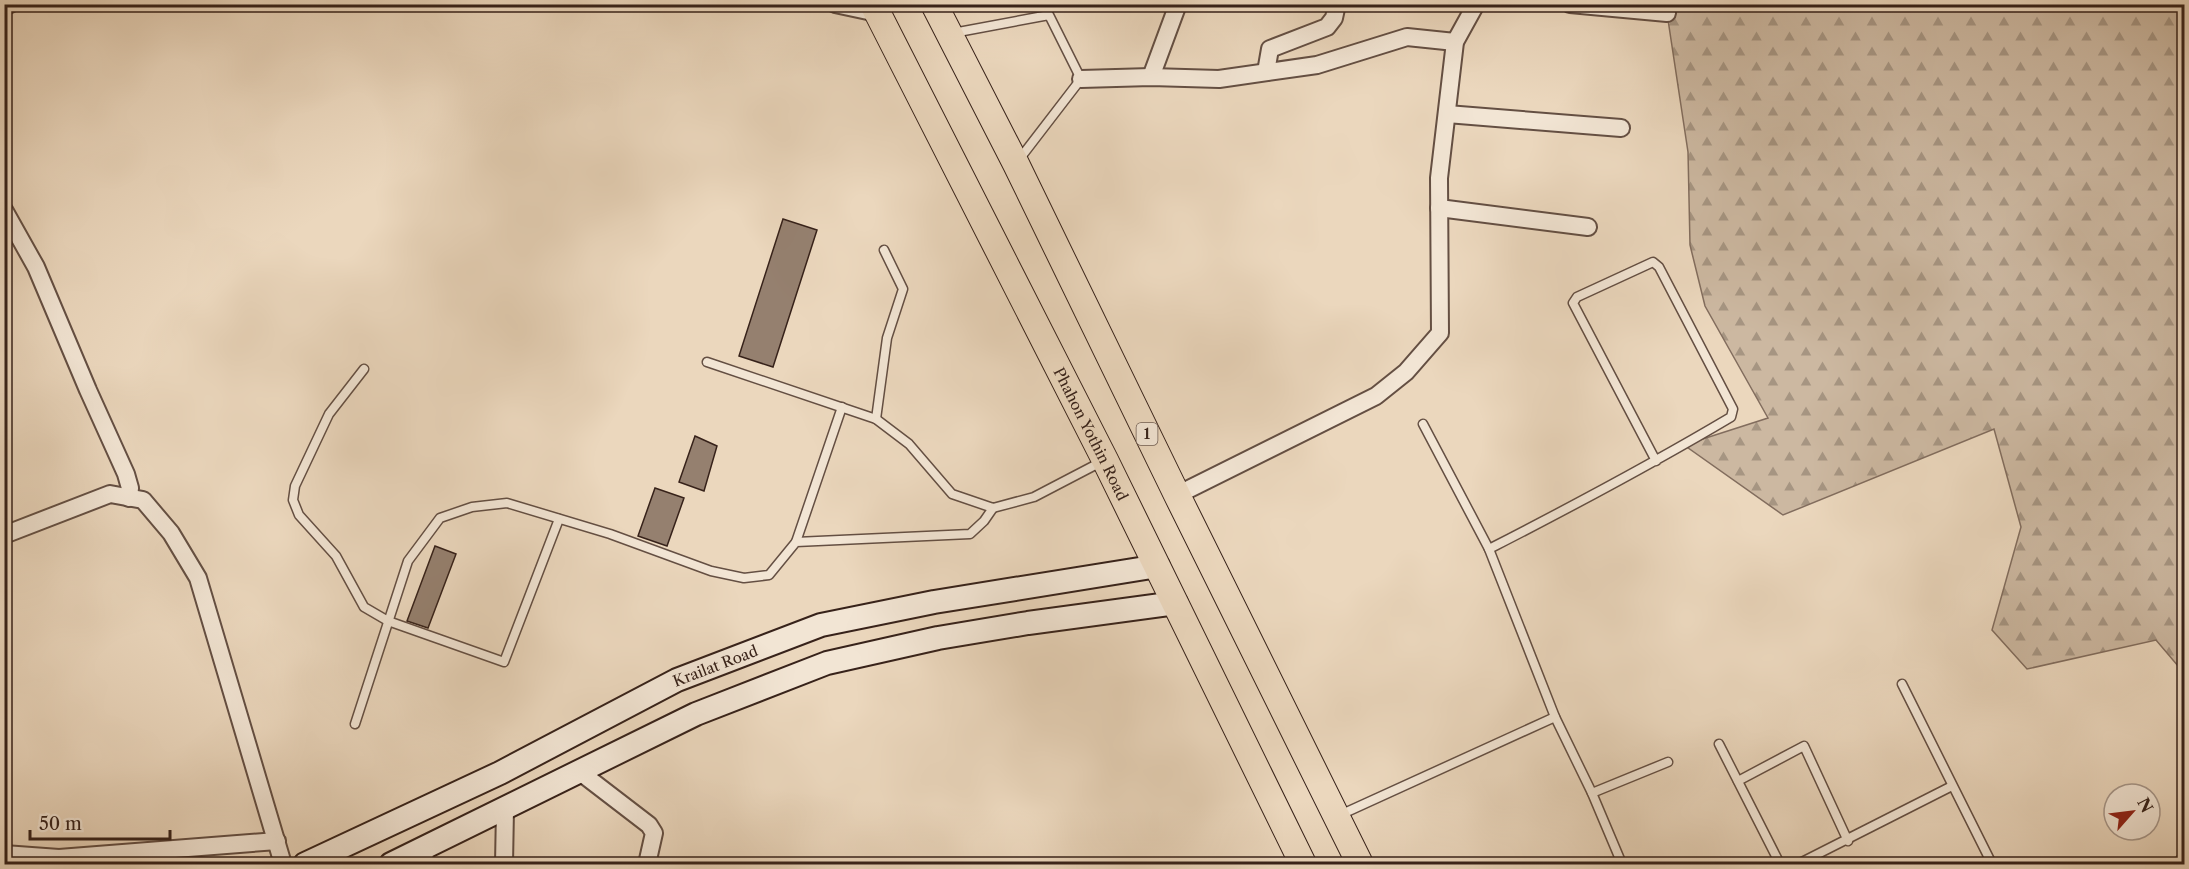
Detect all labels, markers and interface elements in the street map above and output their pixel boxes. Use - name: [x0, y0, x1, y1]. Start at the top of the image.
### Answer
- street label: Phahon Yothin Road: [1050, 364, 1133, 503]
- road number: 1: [1136, 423, 1158, 445]
- street label: Krailat Road: [670, 641, 760, 690]
- north arrow: [2102, 782, 2162, 842]
- text: N: [2133, 794, 2157, 816]
- scale bar: [30, 803, 170, 841]
- text: 50 m: [39, 813, 82, 835]

